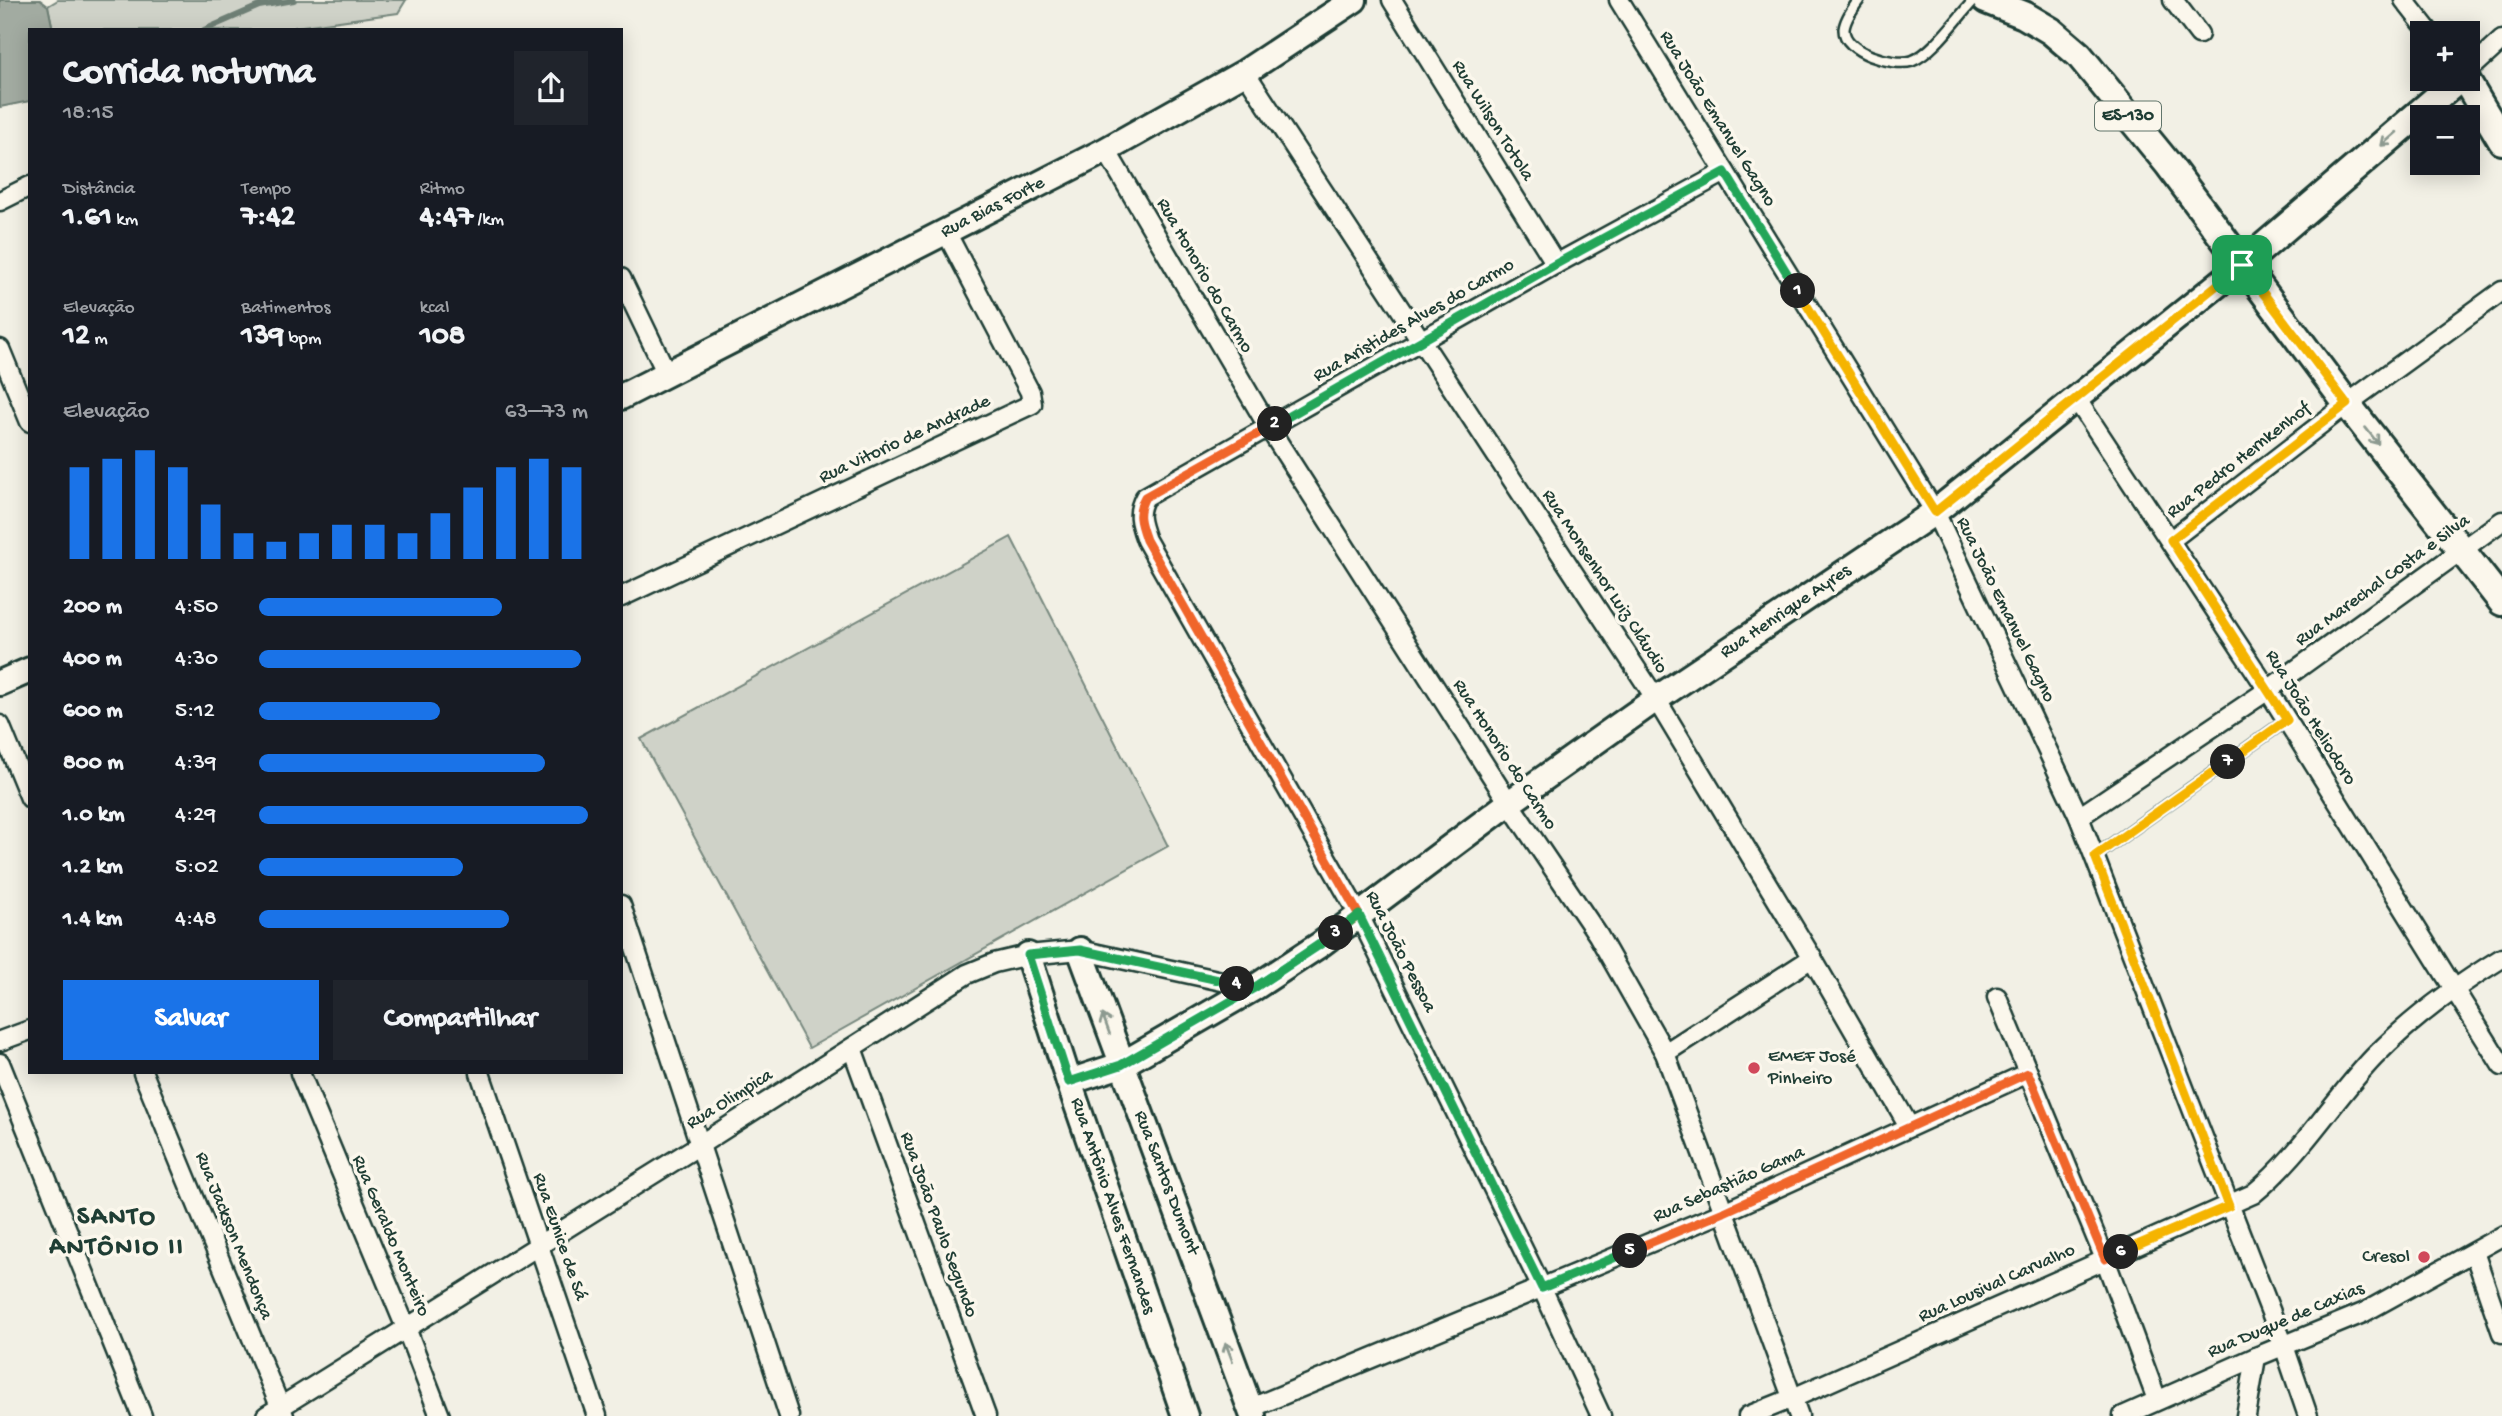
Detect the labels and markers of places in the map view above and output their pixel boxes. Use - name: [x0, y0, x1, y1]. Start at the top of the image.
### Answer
- pin: [2212, 235, 2272, 295]
- pin: 1: [1780, 274, 1815, 308]
- pin: 2: [1258, 406, 1292, 442]
- pin: 7: [2210, 744, 2246, 780]
- pin: 3: [1318, 916, 1354, 950]
- pin: 4: [1220, 967, 1254, 1002]
- place label: EMEF José Pinheiro: [1767, 1046, 1856, 1091]
- marker: EMEF José Pinheiro: [1746, 1060, 1762, 1076]
- pin: 5: [1612, 1234, 1648, 1268]
- pin: 6: [2104, 1234, 2138, 1270]
- place label: Cresol: [2362, 1246, 2410, 1269]
- marker: Cresol: [2416, 1249, 2432, 1265]

